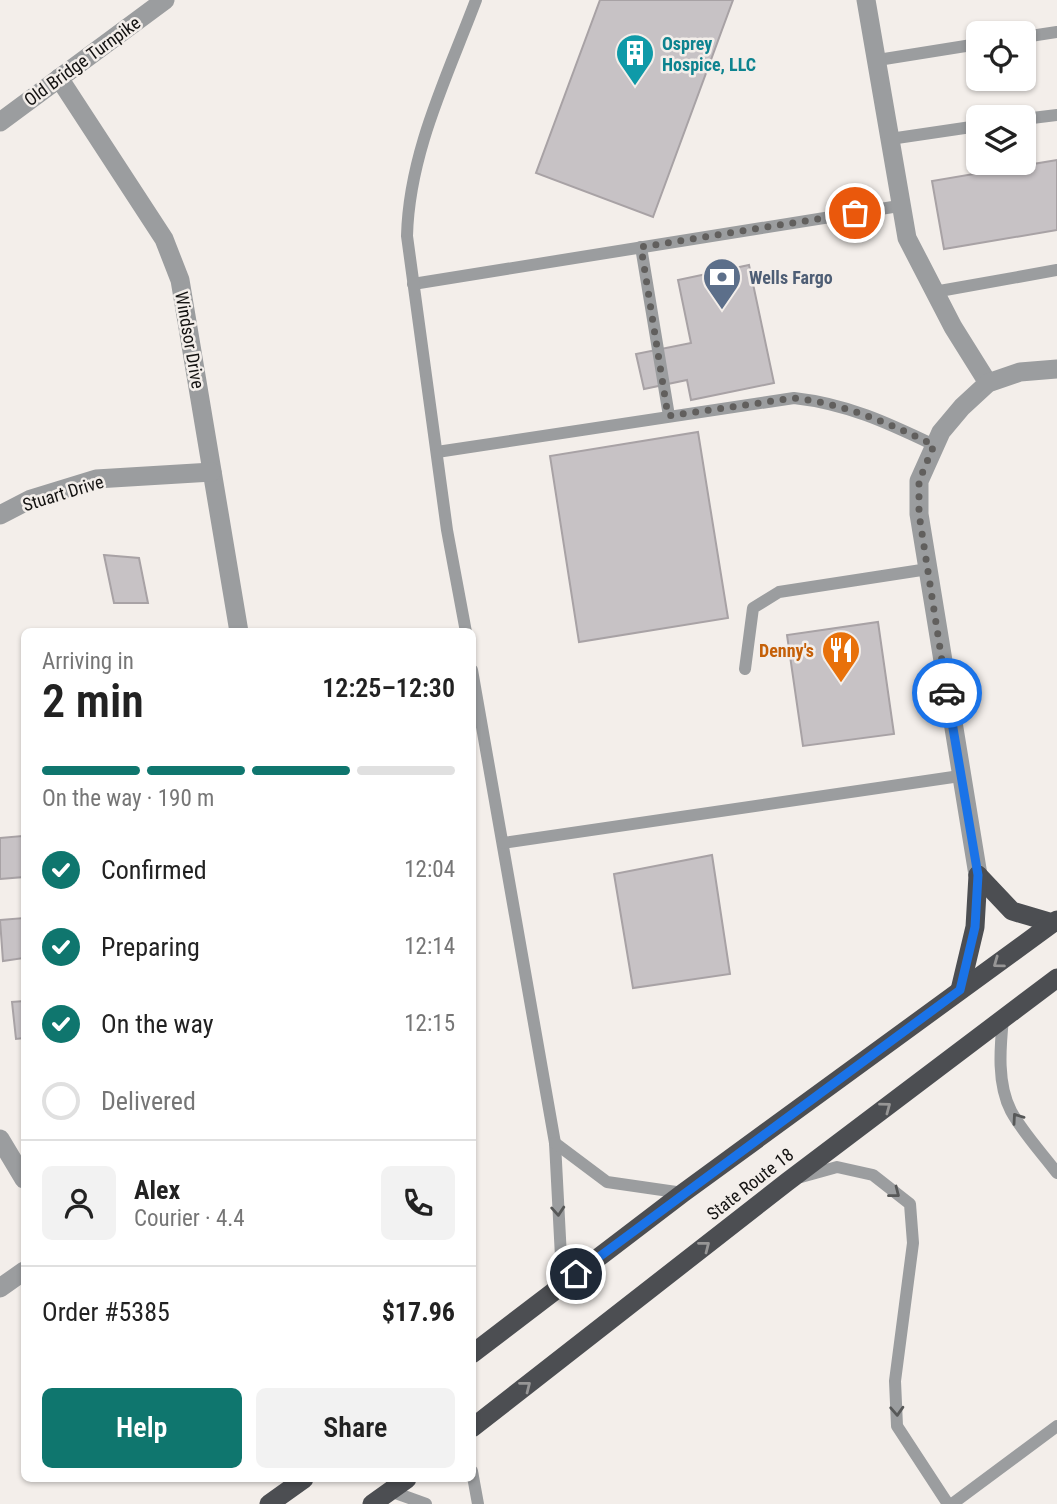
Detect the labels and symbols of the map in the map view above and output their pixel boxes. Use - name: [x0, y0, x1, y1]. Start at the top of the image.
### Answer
- street label: Old Bridge Turnpike: [20, 12, 144, 110]
- building icon: Osprey Hospice, LLC: [614, 32, 656, 87]
- place label: Osprey Hospice, LLC: [662, 33, 756, 75]
- pin: [825, 183, 885, 243]
- bank icon: Wells Fargo: [701, 256, 743, 311]
- place label: Wells Fargo: [749, 267, 833, 288]
- street label: Windsor Drive: [171, 290, 209, 390]
- street label: Stuart Drive: [20, 471, 106, 515]
- restaurant icon: Denny's: [820, 629, 862, 684]
- place label: Denny's: [759, 640, 814, 661]
- courier: [912, 658, 982, 728]
- one-way arrow: [993, 955, 1006, 967]
- one-way arrow: [878, 1103, 891, 1115]
- one-way arrow: [1013, 1113, 1025, 1126]
- street label: State Route 18: [703, 1144, 797, 1224]
- one-way arrow: [888, 1184, 900, 1197]
- one-way arrow: [551, 1206, 566, 1217]
- one-way arrow: [698, 1241, 710, 1254]
- pin: [546, 1244, 606, 1304]
- one-way arrow: [519, 1381, 531, 1394]
- one-way arrow: [889, 1406, 904, 1417]

